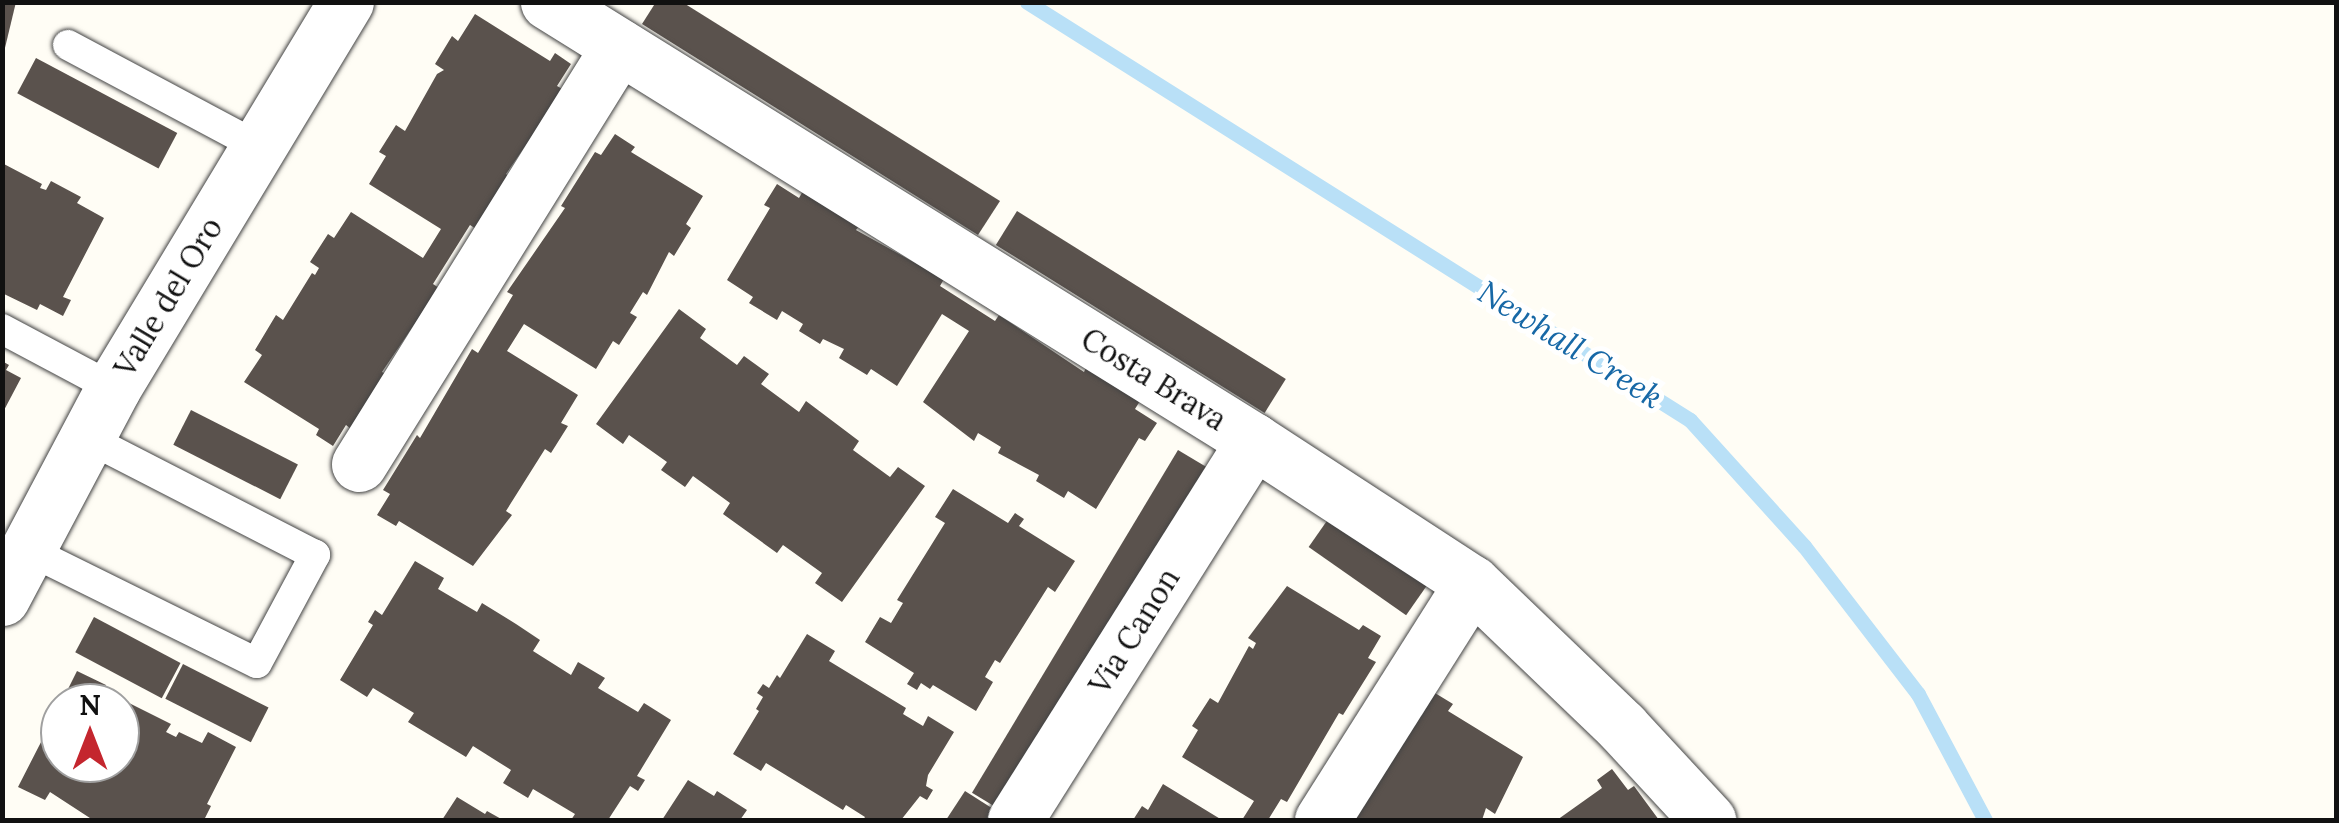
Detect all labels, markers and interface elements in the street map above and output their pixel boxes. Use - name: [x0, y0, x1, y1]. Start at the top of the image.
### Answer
- street label: Valle del Oro: [106, 211, 230, 383]
- water label: Newhall Creek: [1471, 273, 1669, 417]
- street label: Costa Brava: [1075, 320, 1233, 438]
- street label: Via Canon: [1081, 562, 1187, 700]
- north arrow: [40, 683, 140, 783]
- text: N: [79, 687, 101, 723]

